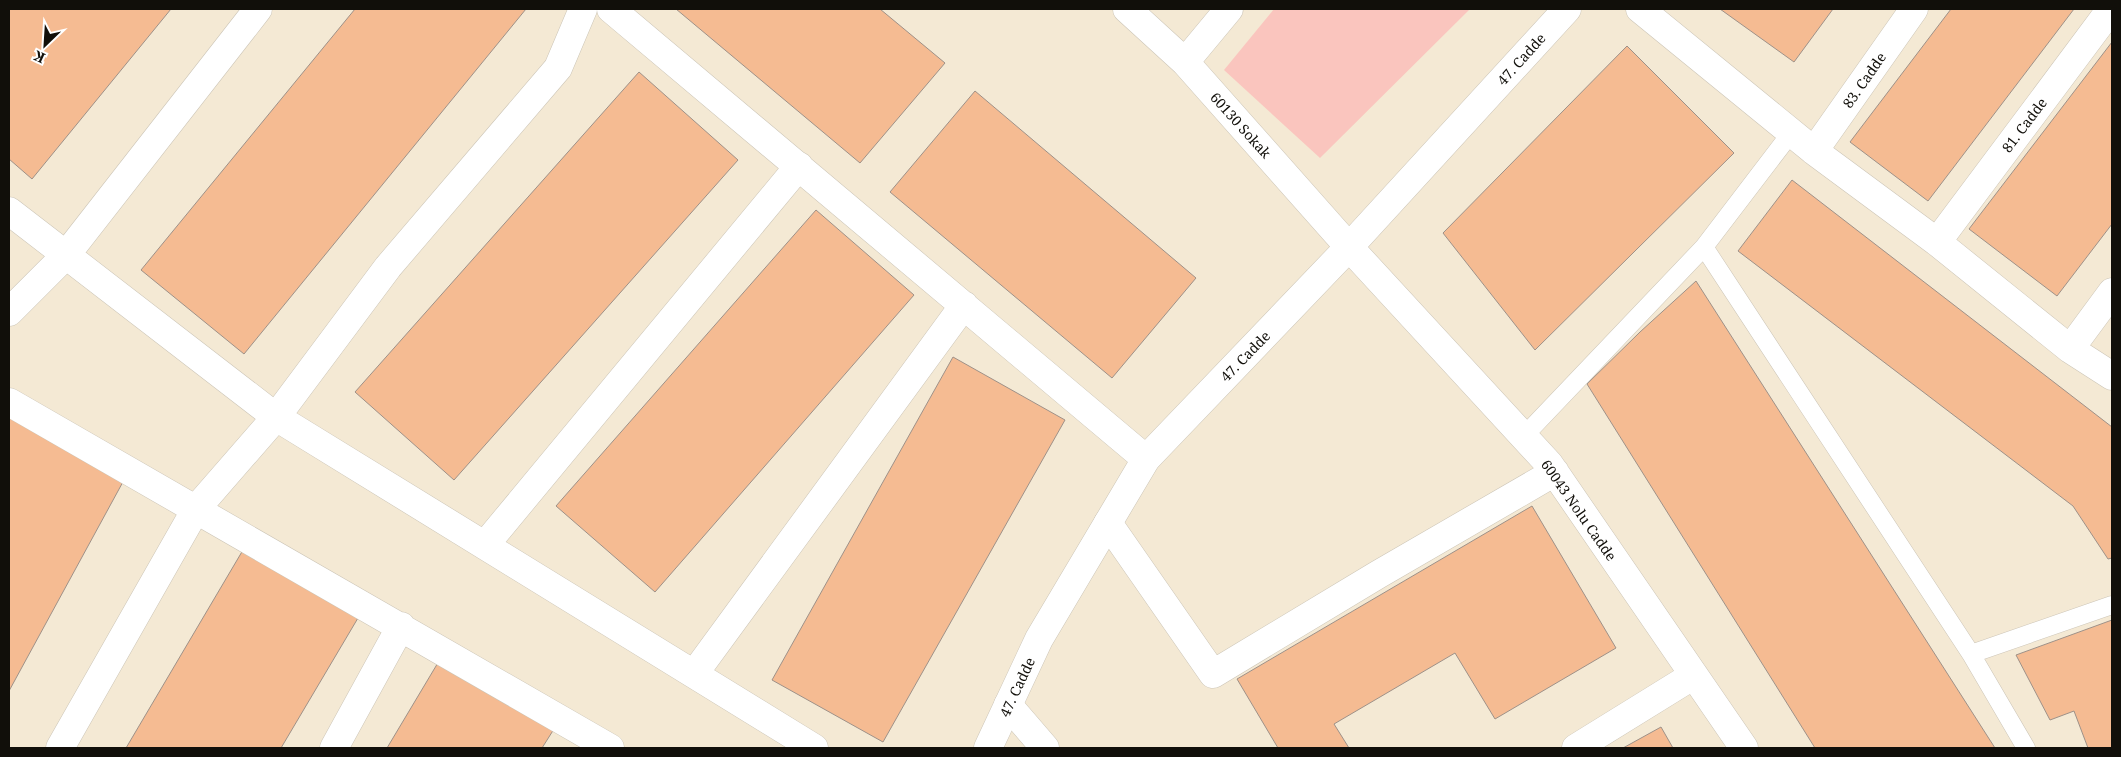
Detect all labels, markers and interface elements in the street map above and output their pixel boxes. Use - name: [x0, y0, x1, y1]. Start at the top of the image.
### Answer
- north arrow: [20, 20, 70, 70]
- street label: 47. Cadde: [1493, 29, 1549, 89]
- text: K: [30, 46, 48, 68]
- street label: 83. Cadde: [1838, 48, 1890, 112]
- street label: 60130 Sokak: [1206, 88, 1276, 163]
- street label: 81. Cadde: [1997, 94, 2051, 156]
- street label: 47. Cadde: [1216, 326, 1274, 386]
- street label: 60043 Nolu Cadde: [1537, 456, 1621, 564]
- street label: 47. Cadde: [995, 654, 1039, 720]

